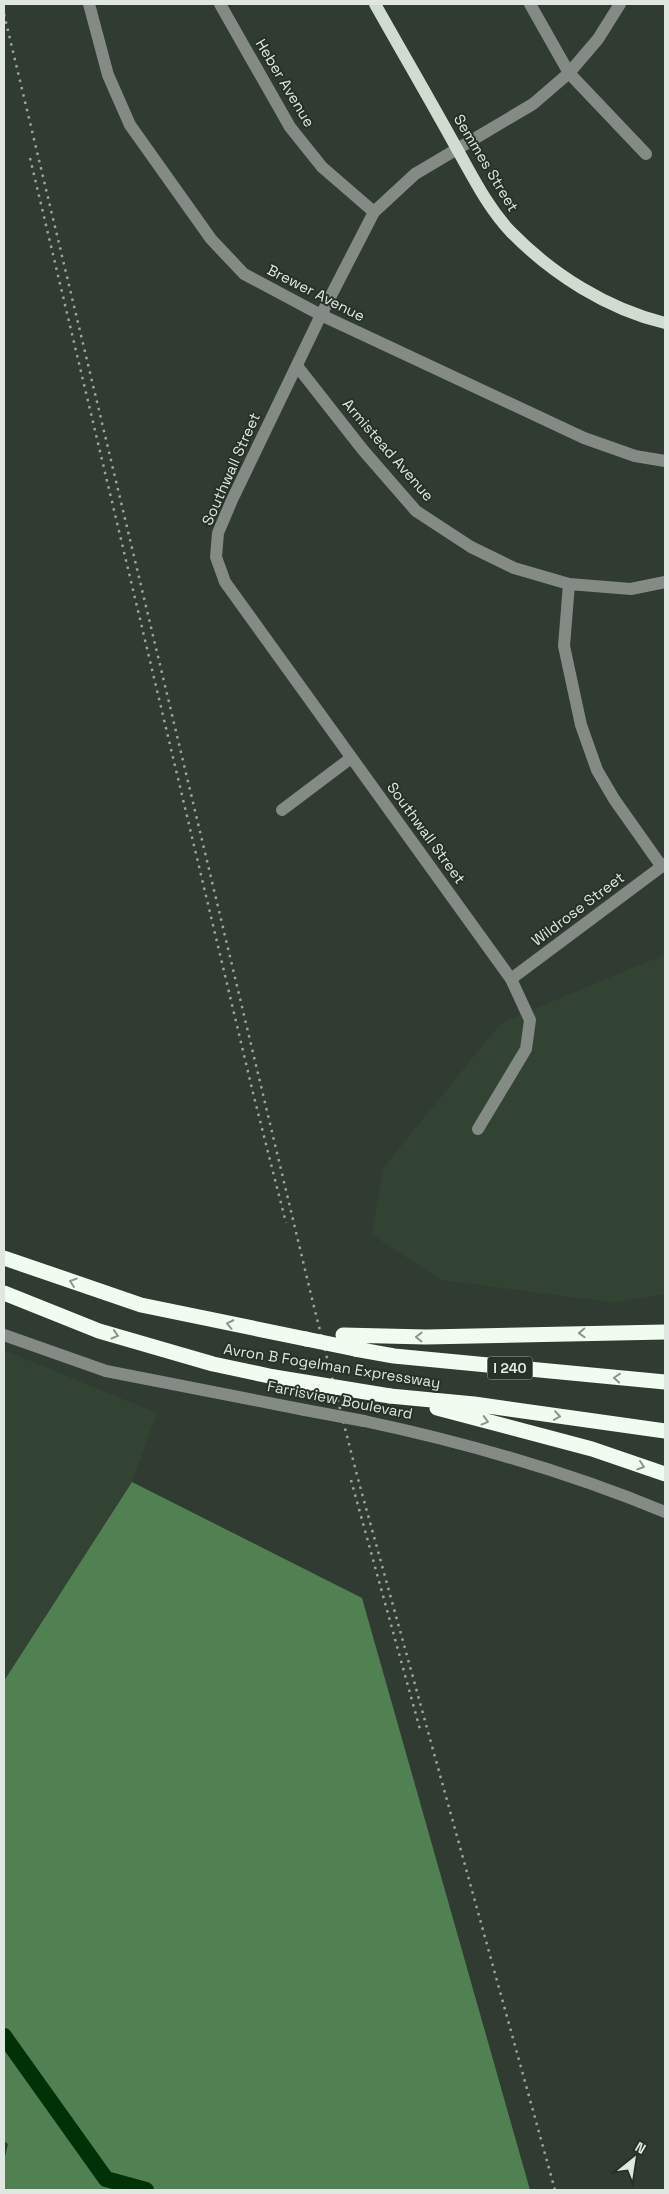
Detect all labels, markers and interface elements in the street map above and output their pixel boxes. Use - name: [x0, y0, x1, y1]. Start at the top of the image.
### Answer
- street label: Heber Avenue: [252, 35, 319, 130]
- street label: Semmes Street: [450, 111, 523, 215]
- street label: Brewer Avenue: [264, 260, 368, 325]
- street label: Armistead Avenue: [339, 395, 438, 505]
- street label: Southwall Street: [197, 409, 264, 528]
- street label: Southwall Street: [383, 778, 470, 887]
- street label: Wildrose Street: [528, 867, 628, 950]
- one-way arrow: [70, 1278, 78, 1288]
- one-way arrow: [226, 1319, 235, 1330]
- one-way arrow: [577, 1327, 585, 1338]
- one-way arrow: [110, 1330, 118, 1340]
- one-way arrow: [415, 1332, 422, 1342]
- street label: Avron B Fogelman Expressway: [222, 1339, 442, 1392]
- road number: I 240: [488, 1356, 532, 1380]
- one-way arrow: [612, 1373, 620, 1384]
- street label: Farrisview Boulevard: [266, 1376, 414, 1423]
- one-way arrow: [553, 1410, 561, 1421]
- one-way arrow: [481, 1415, 490, 1426]
- one-way arrow: [636, 1460, 645, 1470]
- north arrow: [609, 2134, 659, 2184]
- text: N: [632, 2138, 649, 2158]

